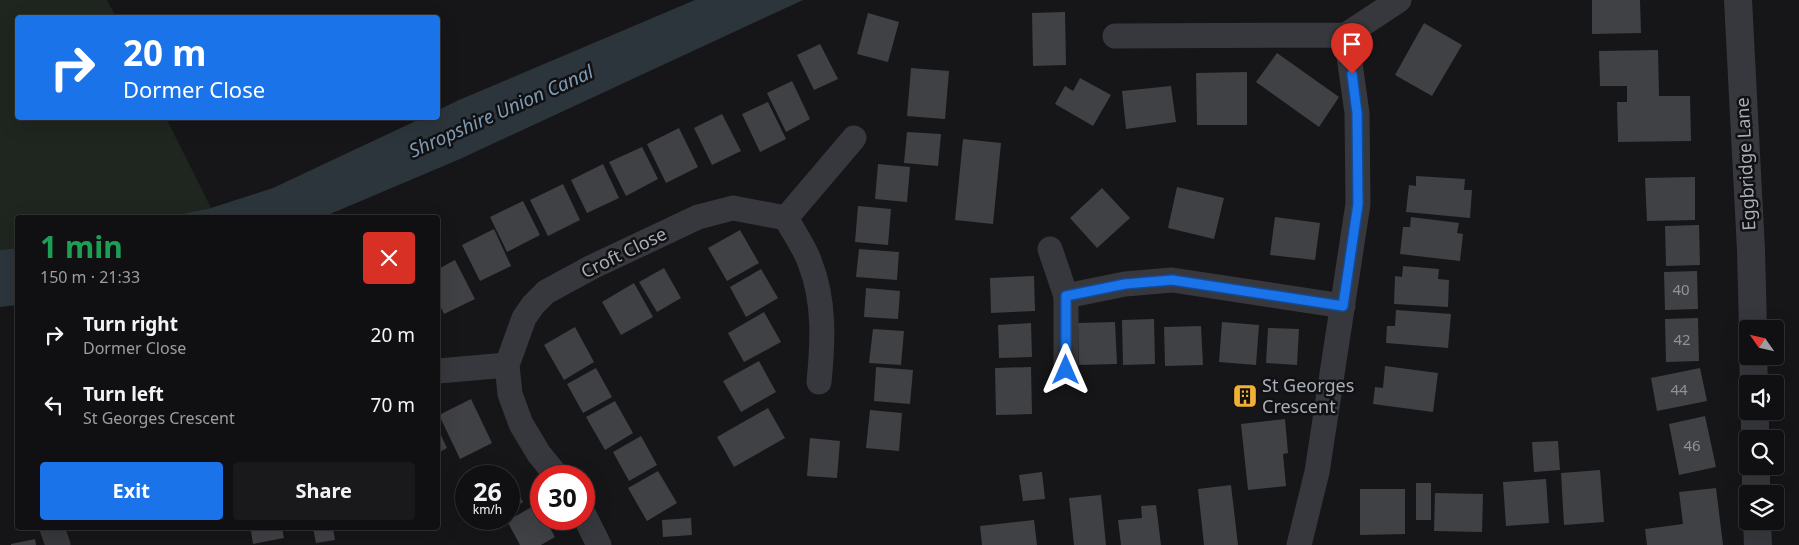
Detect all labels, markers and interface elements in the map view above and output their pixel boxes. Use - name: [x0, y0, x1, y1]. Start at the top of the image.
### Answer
- pin: [1331, 23, 1373, 74]
- text: 20 m: [123, 29, 206, 76]
- icon: arrive: [1338, 30, 1366, 58]
- icon: right: [40, 35, 105, 100]
- water label: Shropshire Union Canal: [405, 58, 598, 163]
- text: Dormer Close: [123, 74, 265, 104]
- street label: Eggbridge Lane: [1730, 97, 1760, 231]
- street label: Croft Close: [577, 221, 670, 283]
- text: 1 min: [40, 226, 123, 267]
- button: close: [363, 232, 415, 284]
- text: 150 m · 21:33: [40, 266, 140, 288]
- house number: 40: [1672, 279, 1690, 299]
- text: Turn right: [83, 311, 178, 337]
- north arrow: [1739, 320, 1784, 365]
- map controls: [1739, 320, 1784, 530]
- icon: right: [40, 321, 68, 349]
- text: 20 m: [371, 322, 415, 348]
- house number: 42: [1673, 329, 1691, 349]
- text: Dormer Close: [83, 337, 186, 359]
- position arrow: [1039, 343, 1091, 395]
- place label: St Georges Crescent: [1262, 373, 1354, 418]
- button: sound: [1739, 375, 1784, 420]
- house number: 44: [1670, 379, 1688, 399]
- text: Turn left: [83, 381, 164, 407]
- building icon: St Georges Crescent: [1232, 383, 1258, 409]
- icon: left: [40, 391, 68, 419]
- text: 70 m: [371, 392, 415, 418]
- text: St Georges Crescent: [83, 407, 235, 429]
- button: search: [1739, 430, 1784, 475]
- house number: 46: [1683, 435, 1701, 455]
- button: Exit: [40, 462, 223, 520]
- button: Share: [233, 462, 415, 520]
- speed limit sign: 30: [530, 465, 595, 530]
- text: 26: [473, 474, 502, 508]
- button: layers: [1739, 485, 1784, 530]
- text: km/h: [473, 501, 502, 518]

